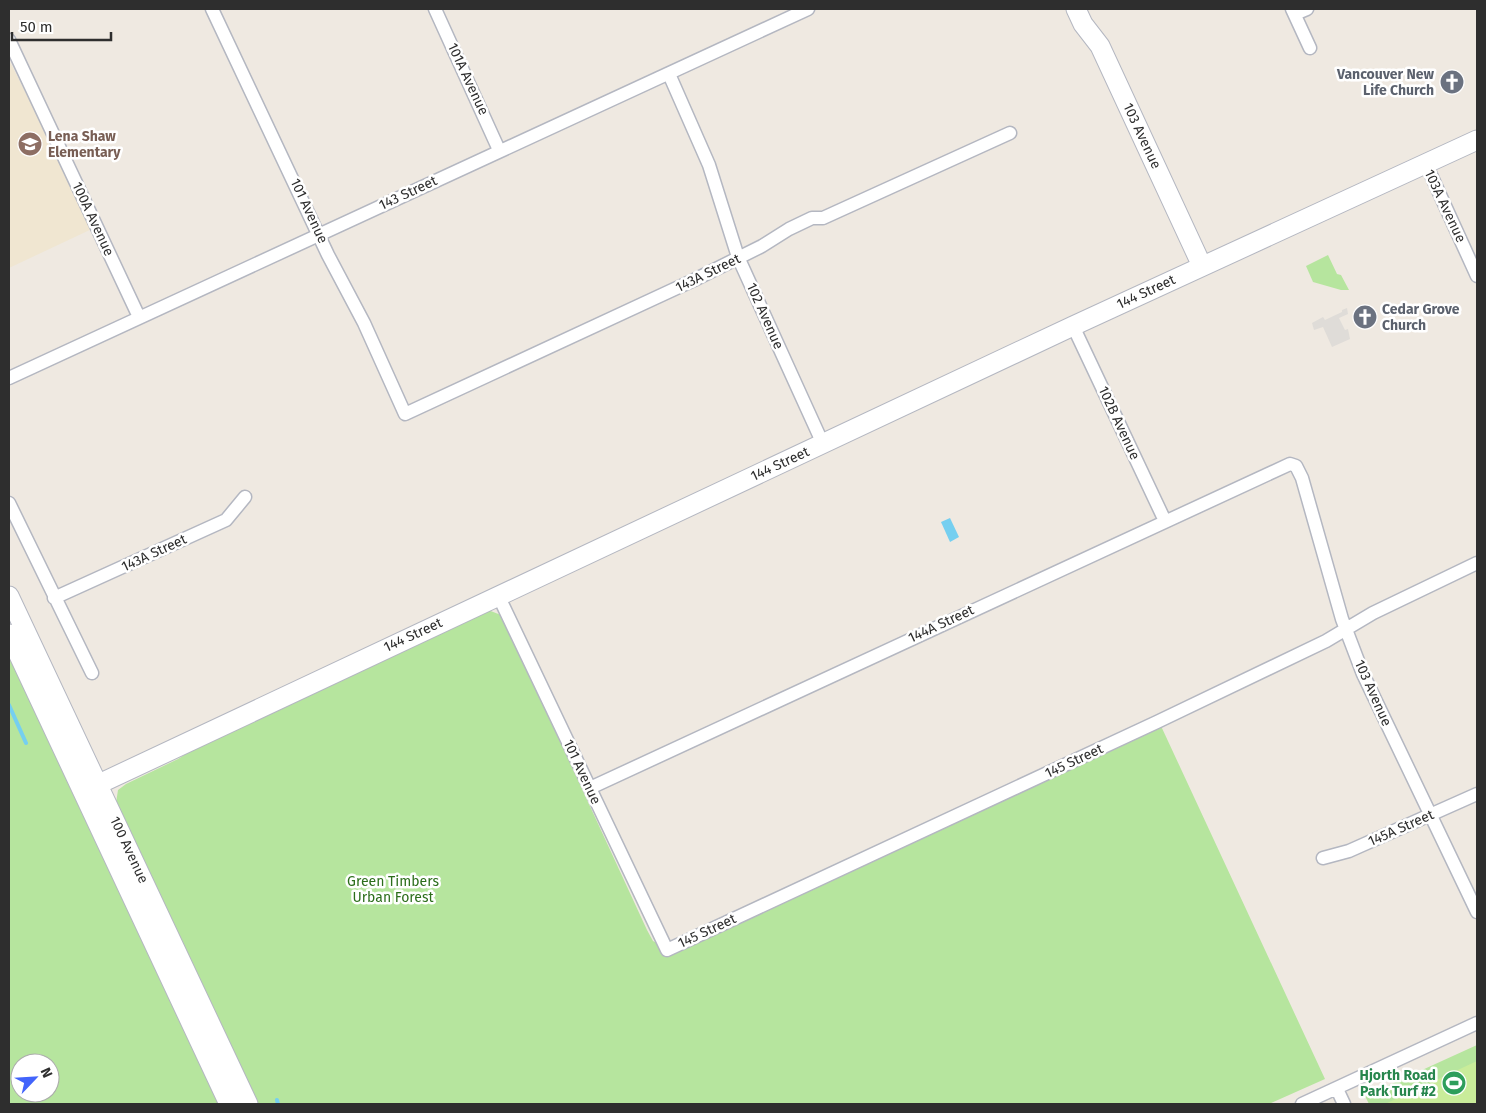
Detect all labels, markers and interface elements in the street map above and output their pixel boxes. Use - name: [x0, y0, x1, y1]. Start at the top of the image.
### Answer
- scale bar: [12, 10, 111, 42]
- text: 50 m: [20, 18, 53, 36]
- street label: 101A Avenue: [444, 40, 492, 118]
- place label: Vancouver New Life Church: [1336, 66, 1435, 99]
- church icon: Vancouver New Life Church: [1439, 69, 1465, 95]
- street label: 103 Avenue: [1119, 100, 1165, 172]
- place label: Lena Shaw Elementary: [48, 128, 121, 161]
- school or university icon: Lena Shaw Elementary: [17, 131, 43, 157]
- street label: 103A Avenue: [1421, 167, 1469, 245]
- street label: 143 Street: [376, 172, 441, 214]
- street label: 101 Avenue: [287, 176, 331, 246]
- street label: 100A Avenue: [68, 179, 118, 259]
- street label: 143A Street: [673, 250, 744, 296]
- street label: 144 Street: [1114, 271, 1179, 313]
- street label: 102 Avenue: [743, 280, 787, 352]
- place label: Cedar Grove Church: [1382, 301, 1460, 334]
- church icon: Cedar Grove Church: [1352, 304, 1378, 330]
- street label: 102B Avenue: [1095, 383, 1143, 463]
- street label: 144 Street: [748, 443, 813, 485]
- street label: 143A Street: [119, 530, 190, 575]
- street label: 144A Street: [905, 601, 977, 647]
- street label: 144 Street: [381, 614, 446, 656]
- street label: 103 Avenue: [1351, 657, 1395, 729]
- street label: 101 Avenue: [560, 737, 604, 807]
- street label: 145 Street: [1042, 740, 1107, 782]
- street label: 145A Street: [1366, 806, 1437, 850]
- street label: 100 Avenue: [106, 814, 152, 886]
- park label: Green Timbers Urban Forest: [347, 873, 439, 906]
- street label: 145 Street: [675, 910, 740, 952]
- north arrow: [10, 1053, 60, 1103]
- text: N: [37, 1065, 56, 1081]
- place label: Hjorth Road Park Turf #2: [1360, 1067, 1436, 1100]
- sports icon: Hjorth Road Park Turf #2: [1441, 1070, 1467, 1096]

